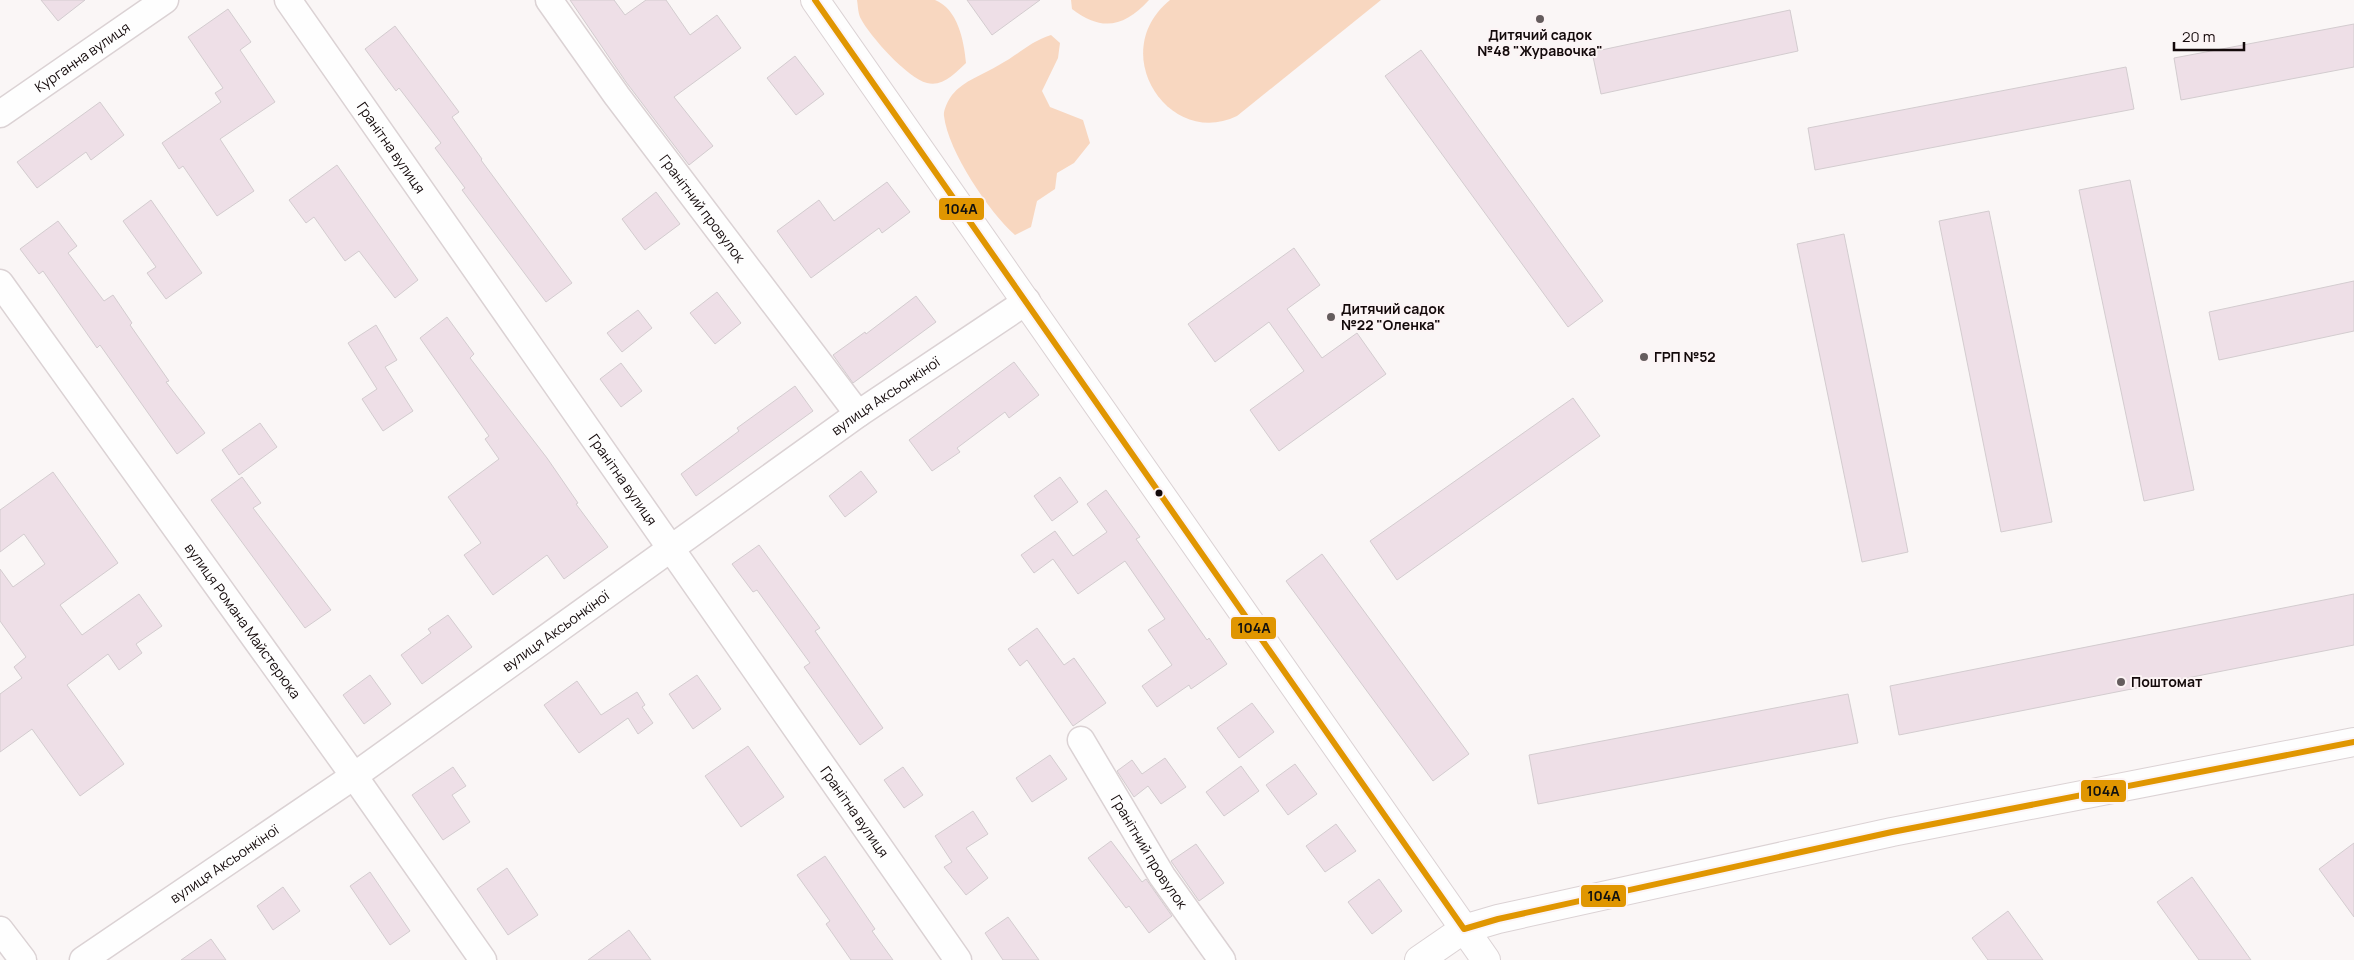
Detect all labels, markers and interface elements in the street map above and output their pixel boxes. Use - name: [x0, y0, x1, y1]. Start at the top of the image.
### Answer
- marker: Дитячий садок №48 "Журавочка": [1534, 13, 1546, 25]
- street label: Курганна вулиця: [31, 17, 133, 96]
- scale bar: [2174, 20, 2244, 52]
- place label: Дитячий садок №48 "Журавочка": [1477, 25, 1603, 60]
- text: 20 m: [2182, 26, 2215, 47]
- street label: Гранітна вулиця: [353, 98, 430, 197]
- street label: Гранітний провулок: [656, 150, 751, 267]
- line badge: 104А: [938, 197, 985, 221]
- text: 104А: [944, 199, 978, 218]
- place label: Дитячий садок №22 "Оленка": [1341, 299, 1445, 334]
- marker: Дитячий садок №22 "Оленка": [1325, 311, 1337, 323]
- place label: ГРП №52: [1654, 347, 1716, 366]
- marker: ГРП №52: [1638, 351, 1650, 363]
- street label: вулиця Аксьонкіної: [827, 352, 944, 439]
- street label: Гранітна вулиця: [585, 430, 662, 529]
- unlabelled marker: [1154, 488, 1164, 498]
- street label: вулиця Романа Майстерюка: [181, 539, 305, 702]
- street label: вулиця Аксьонкіної: [498, 585, 613, 676]
- line badge: 104А: [1230, 616, 1277, 640]
- text: 104А: [1237, 618, 1271, 637]
- place label: Поштомат: [2131, 672, 2203, 691]
- marker: Поштомат: [2115, 676, 2127, 688]
- street label: Гранітна вулиця: [816, 762, 894, 861]
- line badge: 104А: [2080, 779, 2127, 803]
- text: 104А: [2086, 781, 2120, 800]
- street label: Гранітний провулок: [1107, 791, 1193, 913]
- street label: вулиця Аксьонкіної: [166, 819, 283, 907]
- line badge: 104А: [1580, 884, 1627, 908]
- text: 104А: [1587, 886, 1621, 905]

